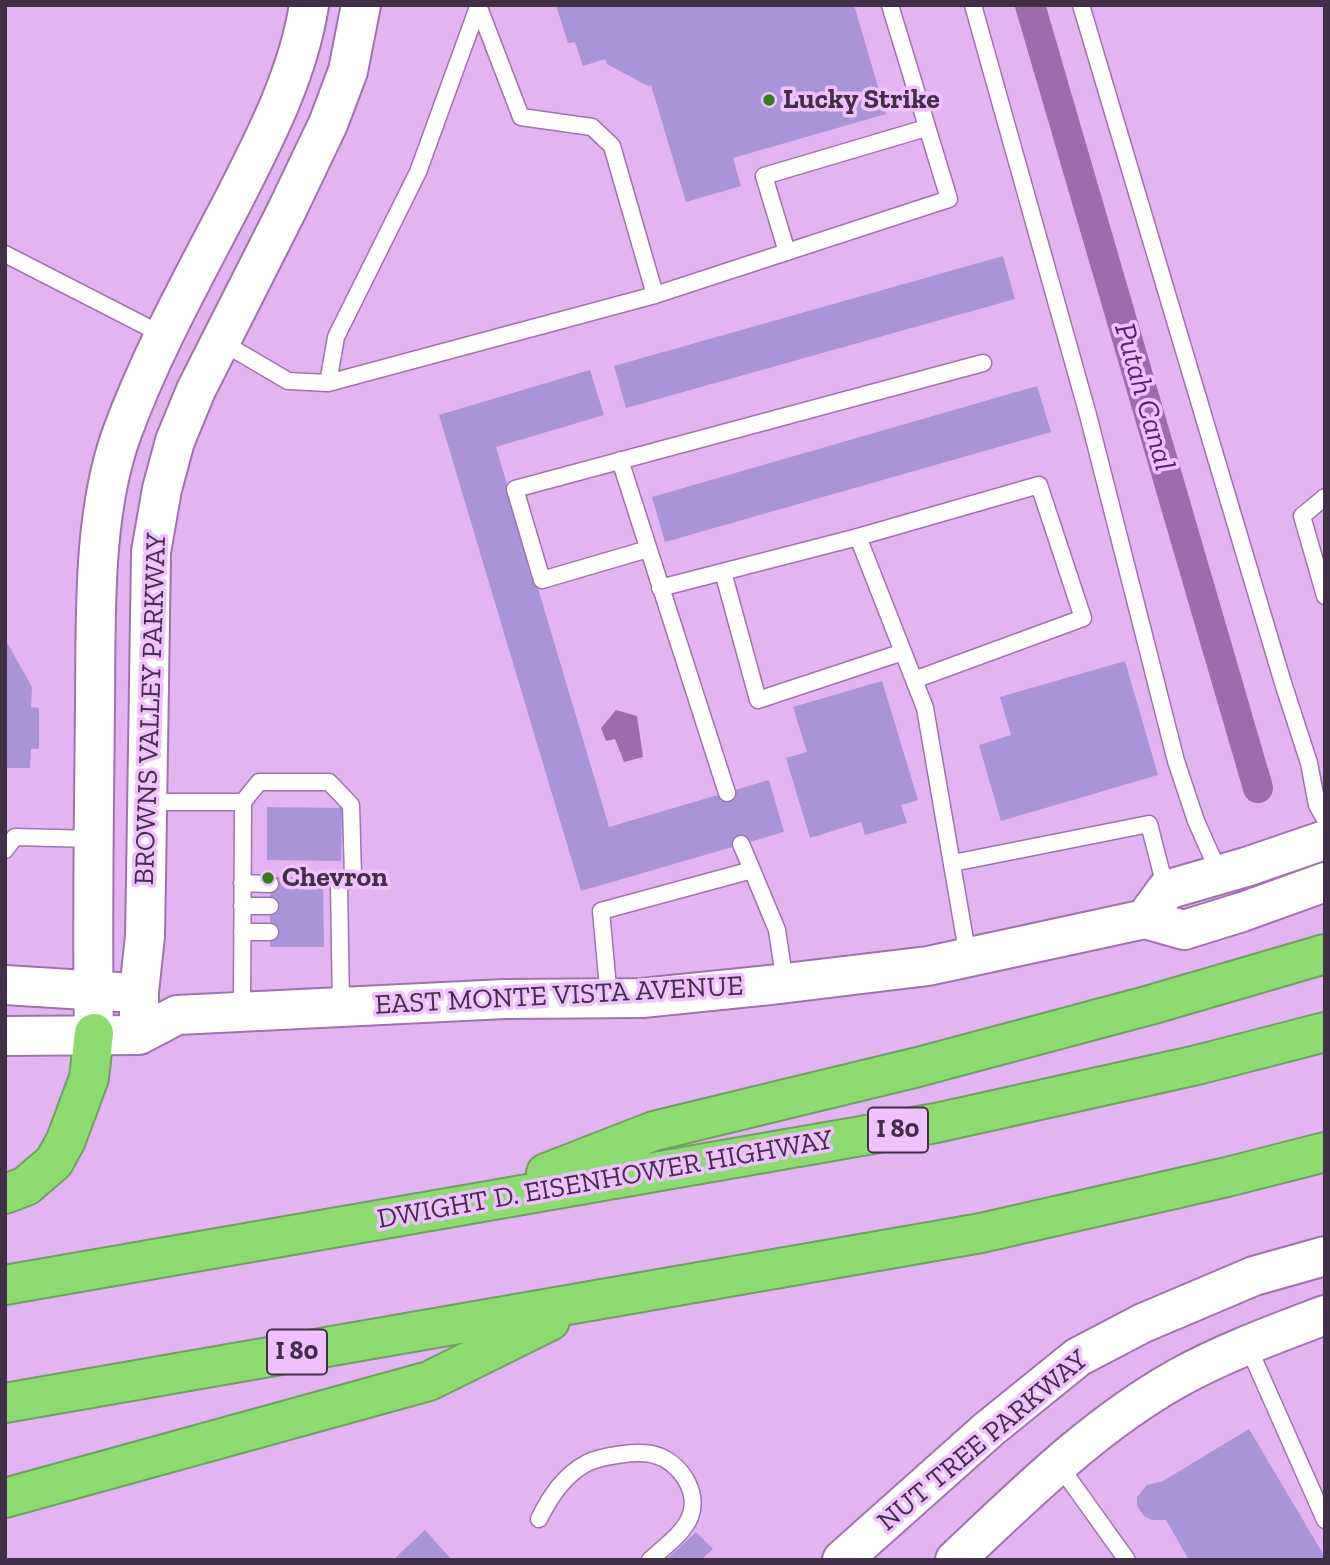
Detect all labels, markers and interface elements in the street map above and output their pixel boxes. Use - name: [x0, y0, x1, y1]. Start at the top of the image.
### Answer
- place label: Lucky Strike: [783, 83, 940, 117]
- marker: Lucky Strike: [761, 92, 777, 108]
- water label: Putah Canal: [1106, 319, 1182, 475]
- street label: BROWNS VALLEY PARKWAY: [128, 532, 174, 886]
- place label: Chevron: [282, 861, 388, 895]
- marker: Chevron: [260, 870, 276, 886]
- street label: EAST MONTE VISTA AVENUE: [374, 970, 744, 1022]
- road number: I 80: [868, 1107, 928, 1152]
- street label: DWIGHT D. EISENHOWER HIGHWAY: [375, 1123, 835, 1237]
- road number: I 80: [267, 1330, 327, 1374]
- street label: NUT TREE PARKWAY: [871, 1343, 1095, 1539]

